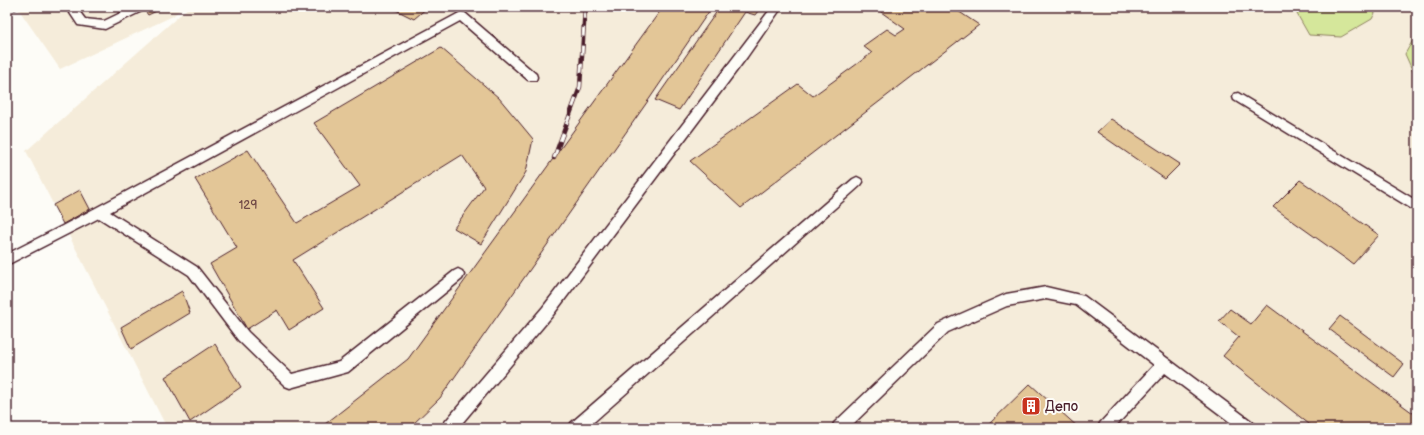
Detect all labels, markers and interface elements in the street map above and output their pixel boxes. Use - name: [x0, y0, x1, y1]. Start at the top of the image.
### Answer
- house number: 129: [239, 198, 257, 213]
- building icon: Депо: [1020, 395, 1042, 417]
- place label: Депо: [1045, 398, 1078, 415]

